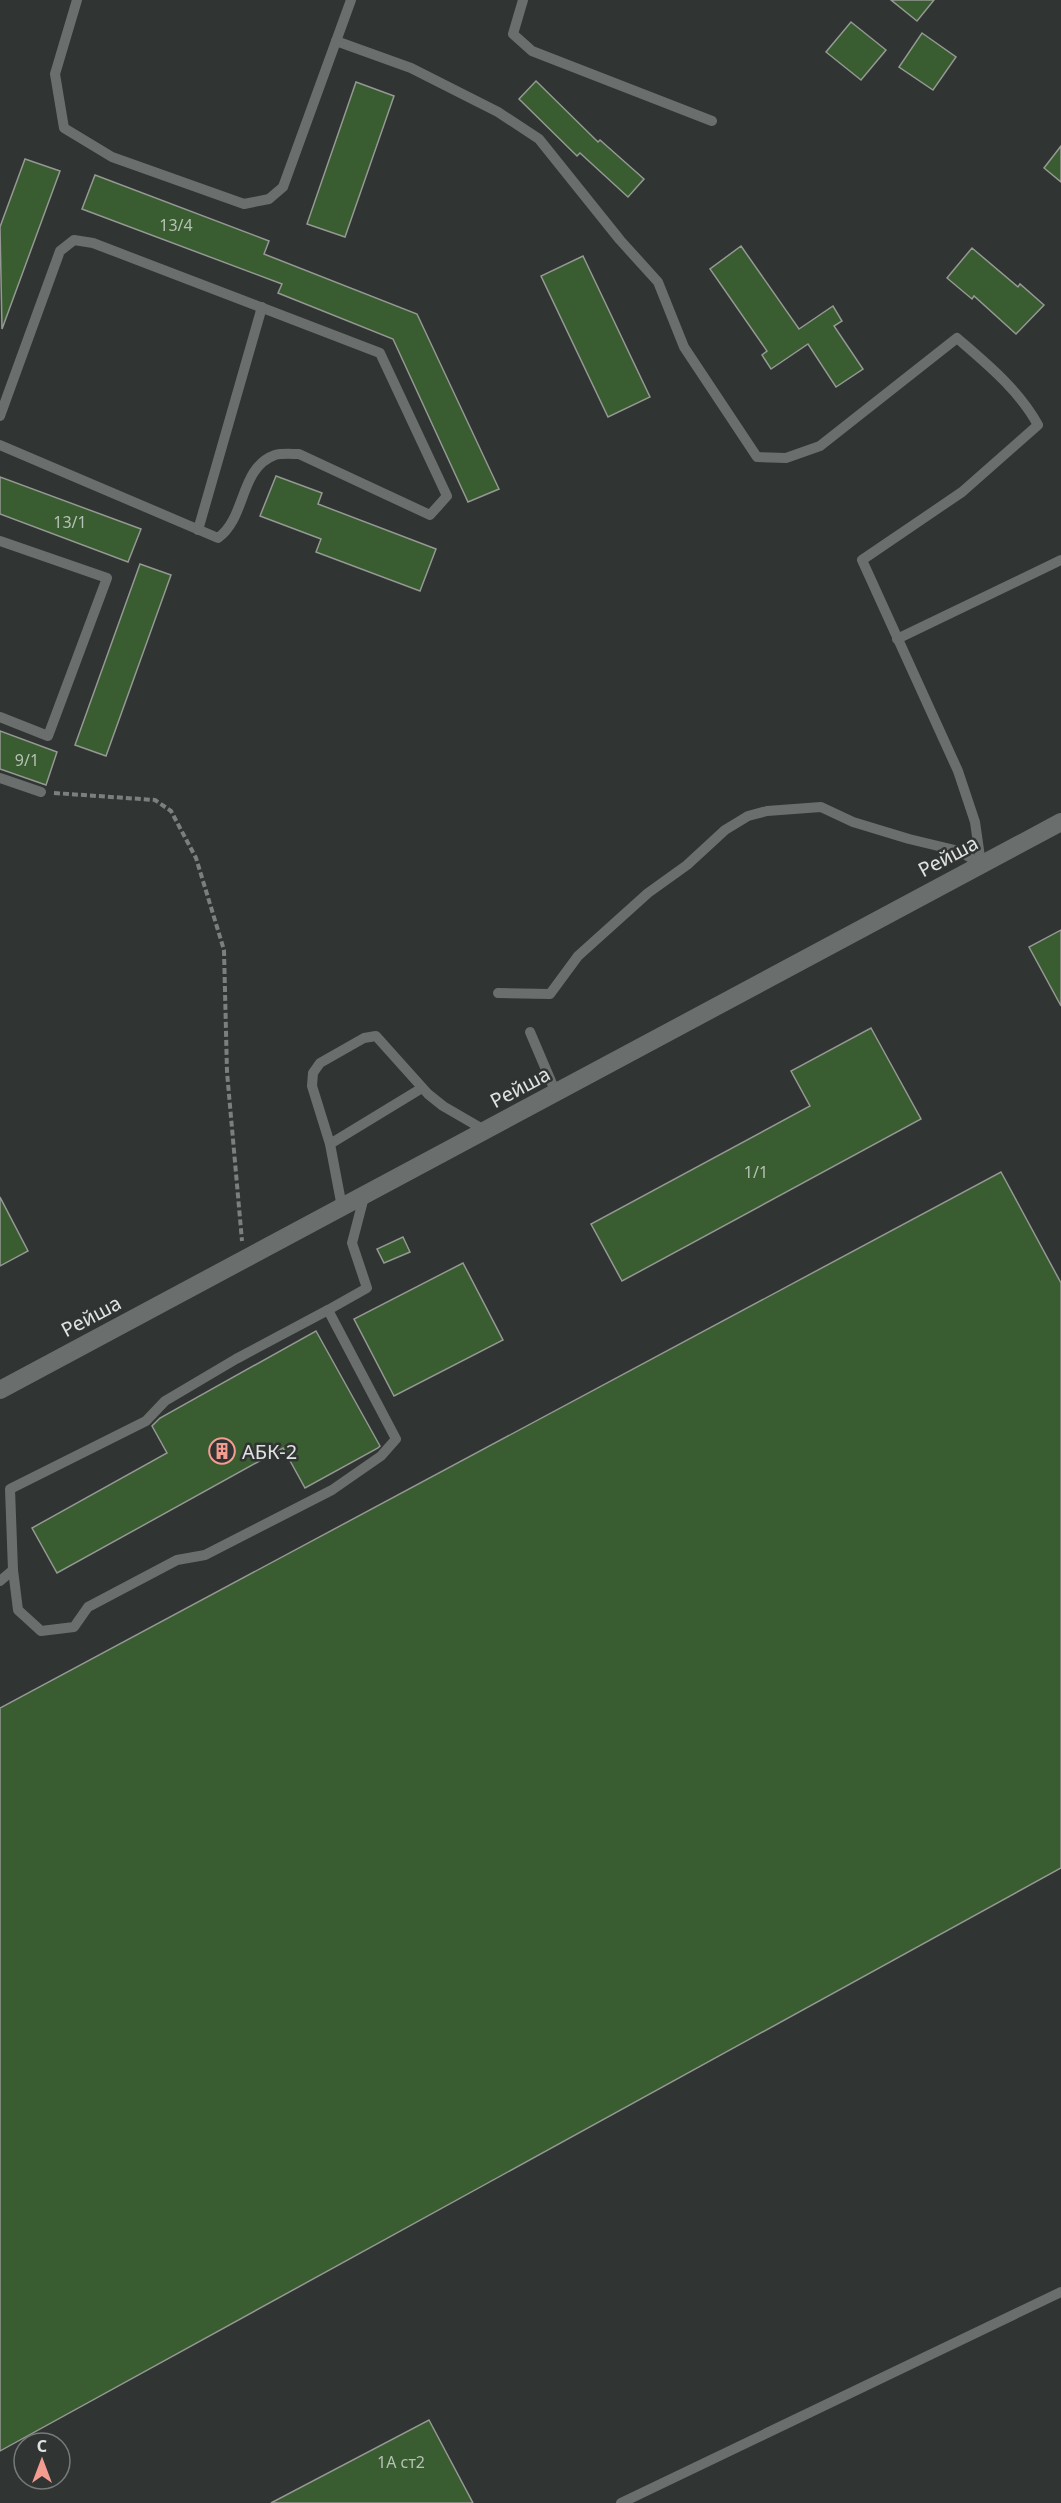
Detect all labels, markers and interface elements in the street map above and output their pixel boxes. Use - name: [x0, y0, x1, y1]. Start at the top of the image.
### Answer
- house number: 13/4: [159, 214, 193, 236]
- house number: 13/1: [53, 511, 87, 533]
- house number: 9/1: [15, 749, 39, 771]
- street label: Рейша: [913, 829, 983, 883]
- street label: Рейша: [485, 1060, 555, 1114]
- house number: 1/1: [744, 1161, 768, 1183]
- street label: Рейша: [56, 1289, 126, 1343]
- building icon: АБК-2: [207, 1436, 237, 1466]
- place label: АБК-2: [242, 1438, 297, 1465]
- north arrow: [12, 2431, 72, 2491]
- text: С: [37, 2435, 47, 2457]
- house number: 1А ст2: [377, 2451, 425, 2473]

